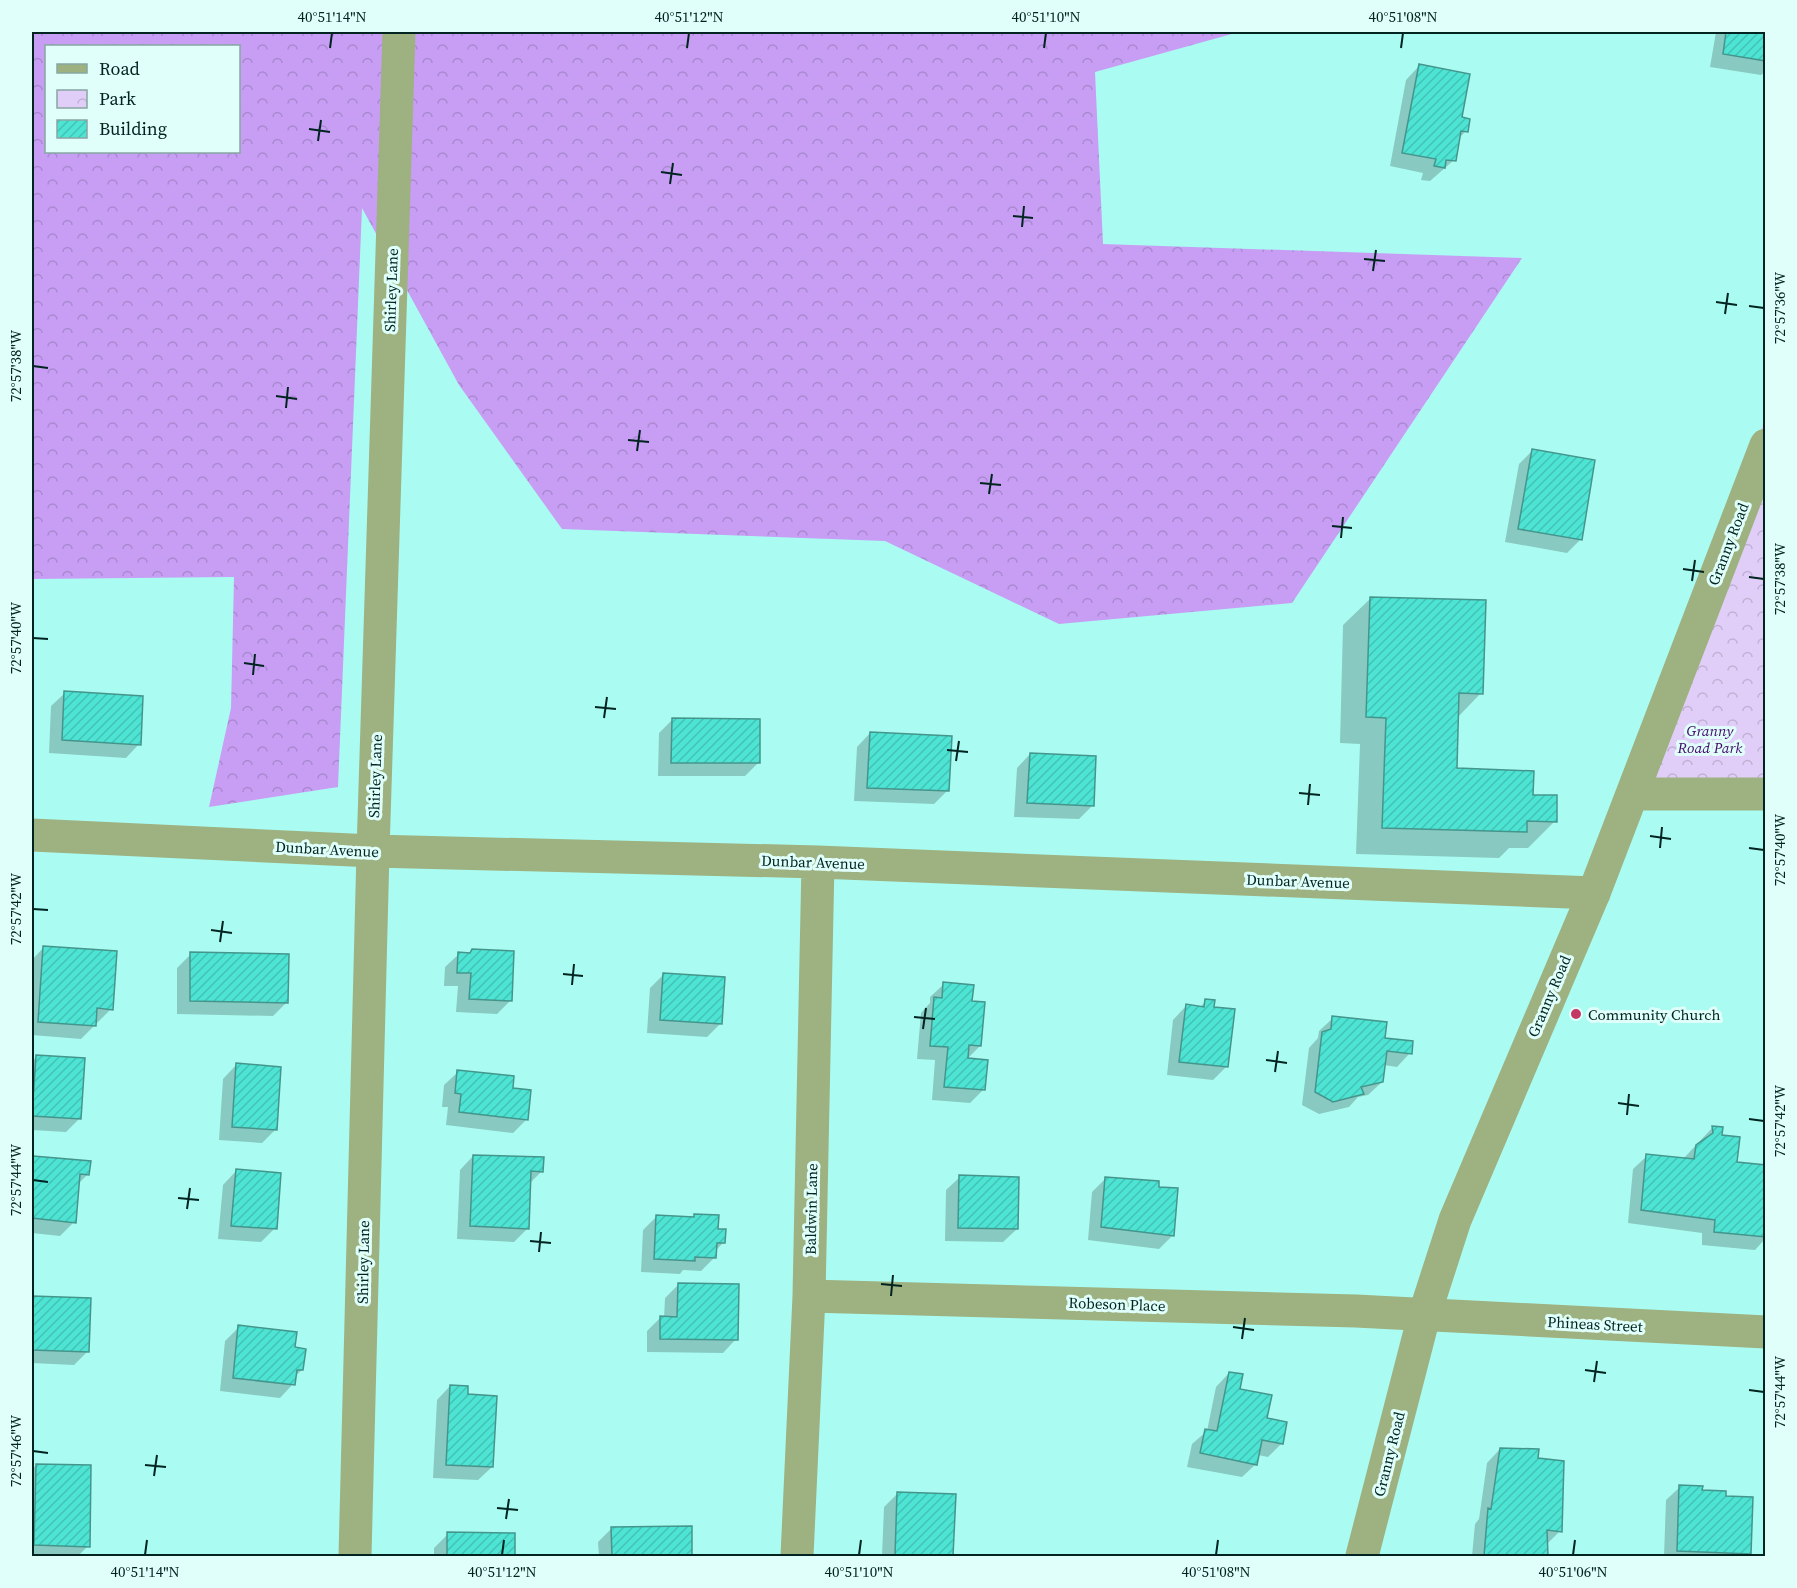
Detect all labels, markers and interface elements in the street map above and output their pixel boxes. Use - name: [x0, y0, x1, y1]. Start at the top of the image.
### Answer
- text: 40°51'14"N: [297, 6, 367, 27]
- text: 40°51'12"N: [654, 6, 724, 27]
- text: 40°51'10"N: [1011, 6, 1081, 27]
- text: 40°51'08"N: [1368, 6, 1438, 27]
- legend: [45, 45, 240, 153]
- text: Road: [99, 56, 140, 81]
- text: Park: [99, 86, 136, 111]
- text: Building: [99, 116, 167, 141]
- street label: Shirley Lane: [379, 248, 403, 332]
- text: 72°57'36"W: [1769, 271, 1790, 344]
- text: 72°57'38"W: [5, 329, 26, 402]
- street label: Granny Road: [1703, 499, 1754, 588]
- text: 72°57'38"W: [1769, 542, 1790, 615]
- text: 72°57'40"W: [5, 601, 26, 674]
- park label: Granny Road Park: [1677, 720, 1743, 758]
- street label: Shirley Lane: [363, 734, 387, 818]
- text: 72°57'40"W: [1769, 813, 1790, 886]
- street label: Dunbar Avenue: [275, 836, 380, 862]
- street label: Dunbar Avenue: [761, 850, 866, 874]
- street label: Dunbar Avenue: [1246, 869, 1351, 893]
- text: 72°57'42"W: [5, 872, 26, 945]
- street label: Granny Road: [1522, 951, 1576, 1040]
- place label: Community Church: [1588, 1004, 1721, 1025]
- marker: Community Church: [1569, 1007, 1583, 1021]
- text: 72°57'42"W: [1769, 1084, 1790, 1157]
- text: 72°57'44"W: [5, 1143, 26, 1216]
- street label: Baldwin Lane: [800, 1163, 822, 1255]
- street label: Shirley Lane: [352, 1220, 374, 1304]
- street label: Robeson Place: [1068, 1292, 1166, 1316]
- street label: Phineas Street: [1547, 1311, 1643, 1337]
- text: 72°57'44"W: [1769, 1355, 1790, 1428]
- street label: Granny Road: [1368, 1409, 1410, 1499]
- text: 72°57'46"W: [5, 1414, 26, 1487]
- text: 40°51'14"N: [110, 1561, 180, 1582]
- text: 40°51'12"N: [467, 1561, 537, 1582]
- text: 40°51'10"N: [824, 1561, 894, 1582]
- text: 40°51'08"N: [1181, 1561, 1251, 1582]
- text: 40°51'06"N: [1538, 1561, 1608, 1582]

